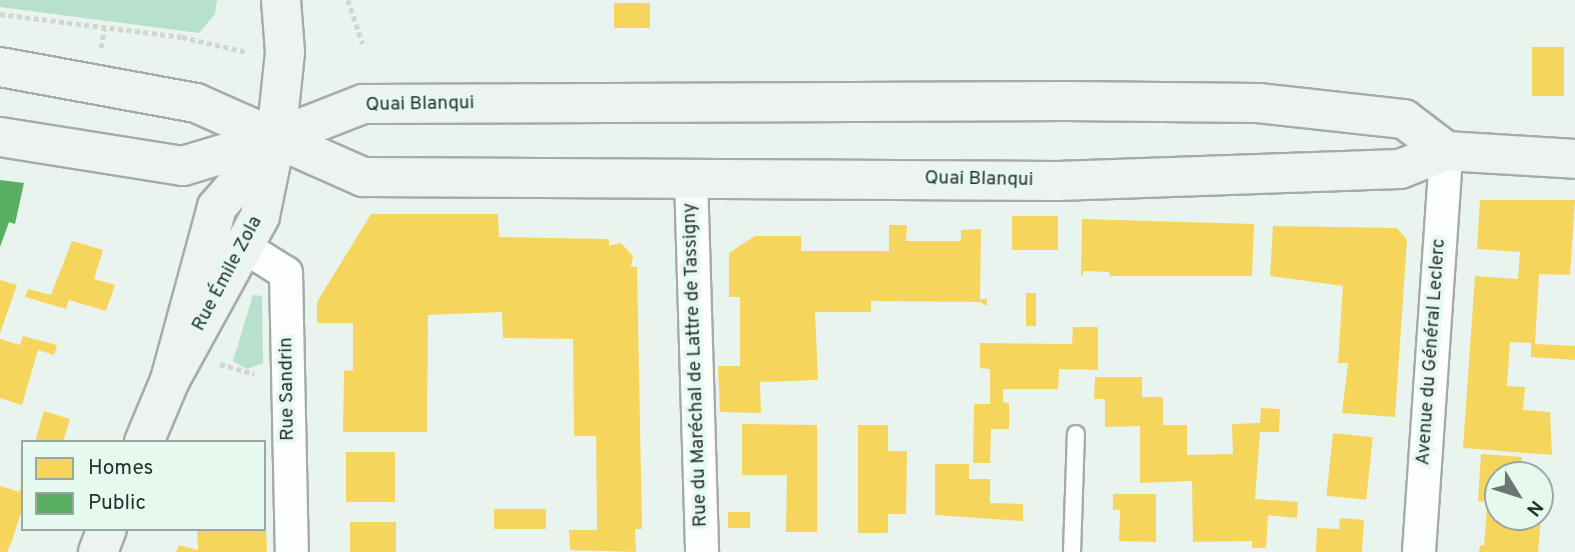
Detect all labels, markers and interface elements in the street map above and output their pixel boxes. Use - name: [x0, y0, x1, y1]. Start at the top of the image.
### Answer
- street label: Quai Blanqui: [365, 93, 475, 117]
- street label: Quai Blanqui: [924, 168, 1034, 192]
- street label: Rue du Maréchal de Lattre de Tassigny: [679, 202, 713, 528]
- street label: Rue Émile Zola: [188, 213, 268, 335]
- street label: Avenue du Général Leclerc: [1413, 238, 1451, 466]
- street label: Rue Sandrin: [276, 337, 300, 441]
- legend: [21, 440, 266, 531]
- text: Homes: [88, 455, 153, 482]
- north arrow: [1484, 461, 1554, 531]
- text: Public: [88, 490, 146, 517]
- text: N: [1520, 495, 1548, 520]

